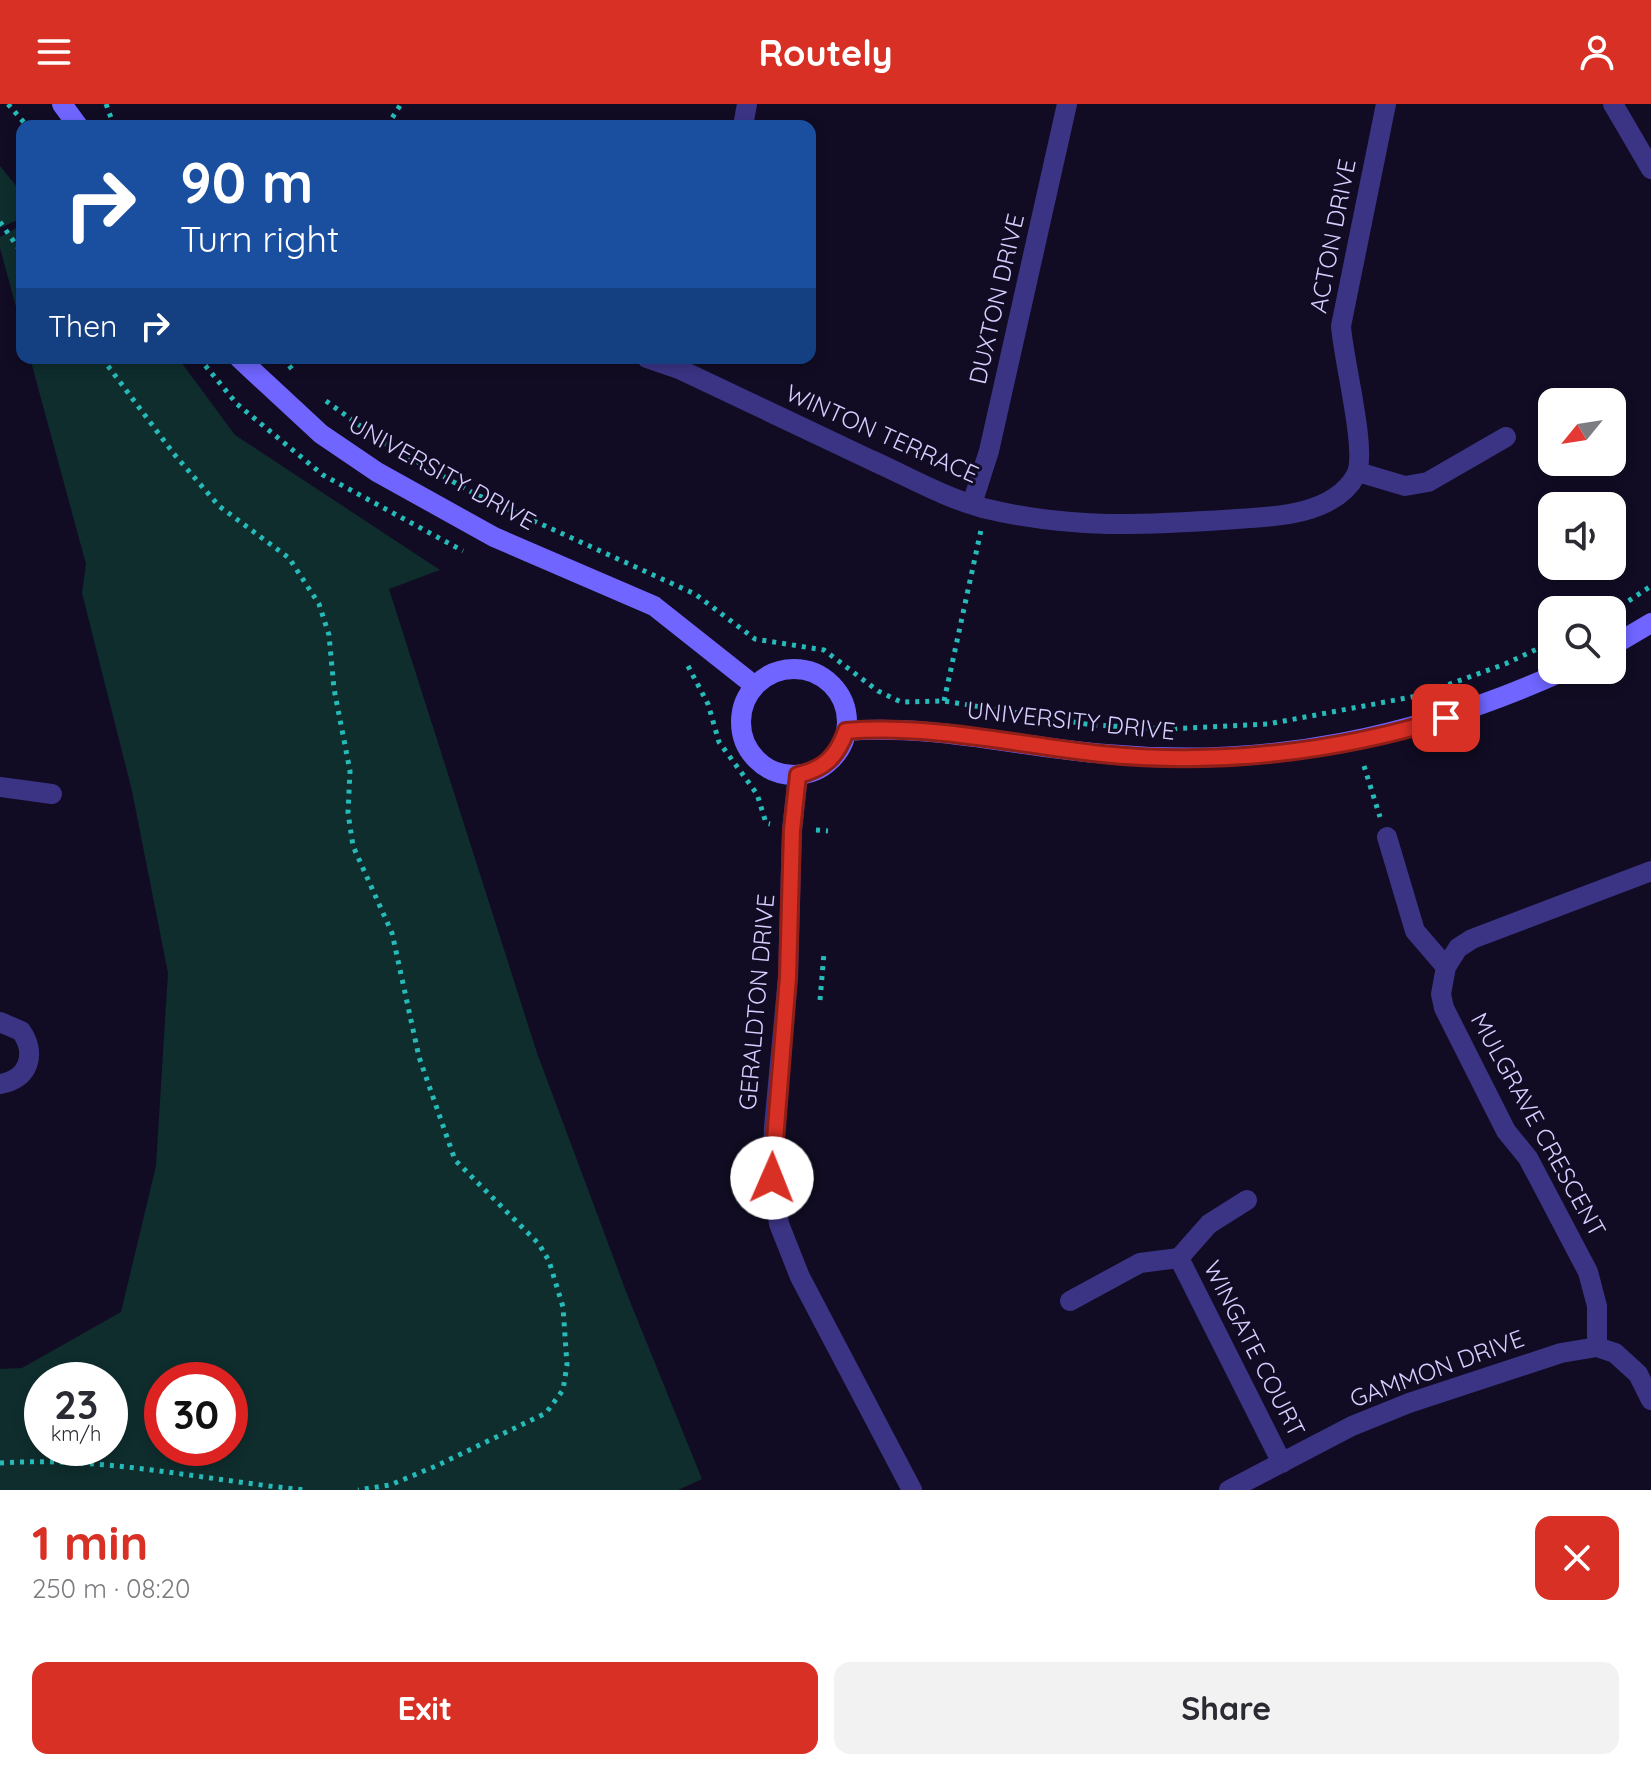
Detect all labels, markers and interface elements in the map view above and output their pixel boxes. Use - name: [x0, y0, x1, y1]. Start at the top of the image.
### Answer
- icon: menu: [32, 30, 76, 74]
- text: Routely: [758, 30, 893, 75]
- icon: person: [1575, 30, 1619, 74]
- text: 90 m: [180, 147, 314, 217]
- icon: right: [48, 152, 152, 256]
- street label: ACTON DRIVE: [1302, 156, 1362, 315]
- street label: DUXTON DRIVE: [962, 211, 1030, 387]
- text: Turn right: [180, 216, 339, 261]
- icon: right: [133, 304, 177, 348]
- text: Then: [48, 307, 117, 345]
- street label: WINTON TERRACE: [781, 377, 984, 489]
- north arrow: [1538, 388, 1626, 476]
- map controls: [1538, 388, 1626, 684]
- street label: UNIVERSITY DRIVE: [344, 408, 541, 536]
- button: sound: [1538, 492, 1626, 580]
- button: search: [1538, 596, 1626, 684]
- pin: [1412, 684, 1480, 752]
- street label: UNIVERSITY DRIVE: [965, 694, 1177, 746]
- icon: arrive: [1424, 696, 1468, 740]
- street label: GERALDTON DRIVE: [732, 893, 780, 1111]
- street label: MULGRAVE CRESCENT: [1465, 1007, 1613, 1242]
- position arrow: [730, 1136, 814, 1220]
- street label: WINGATE COURT: [1198, 1255, 1312, 1442]
- street label: GAMMON DRIVE: [1345, 1323, 1528, 1413]
- speed limit sign: 30: [144, 1362, 248, 1466]
- text: 23: [54, 1379, 98, 1429]
- text: km/h: [51, 1421, 101, 1446]
- text: 1 min: [32, 1512, 148, 1572]
- button: close: [1535, 1516, 1619, 1600]
- text: 250 m · 08:20: [32, 1572, 190, 1605]
- button: Exit: [32, 1662, 818, 1754]
- button: Share: [834, 1662, 1619, 1754]

